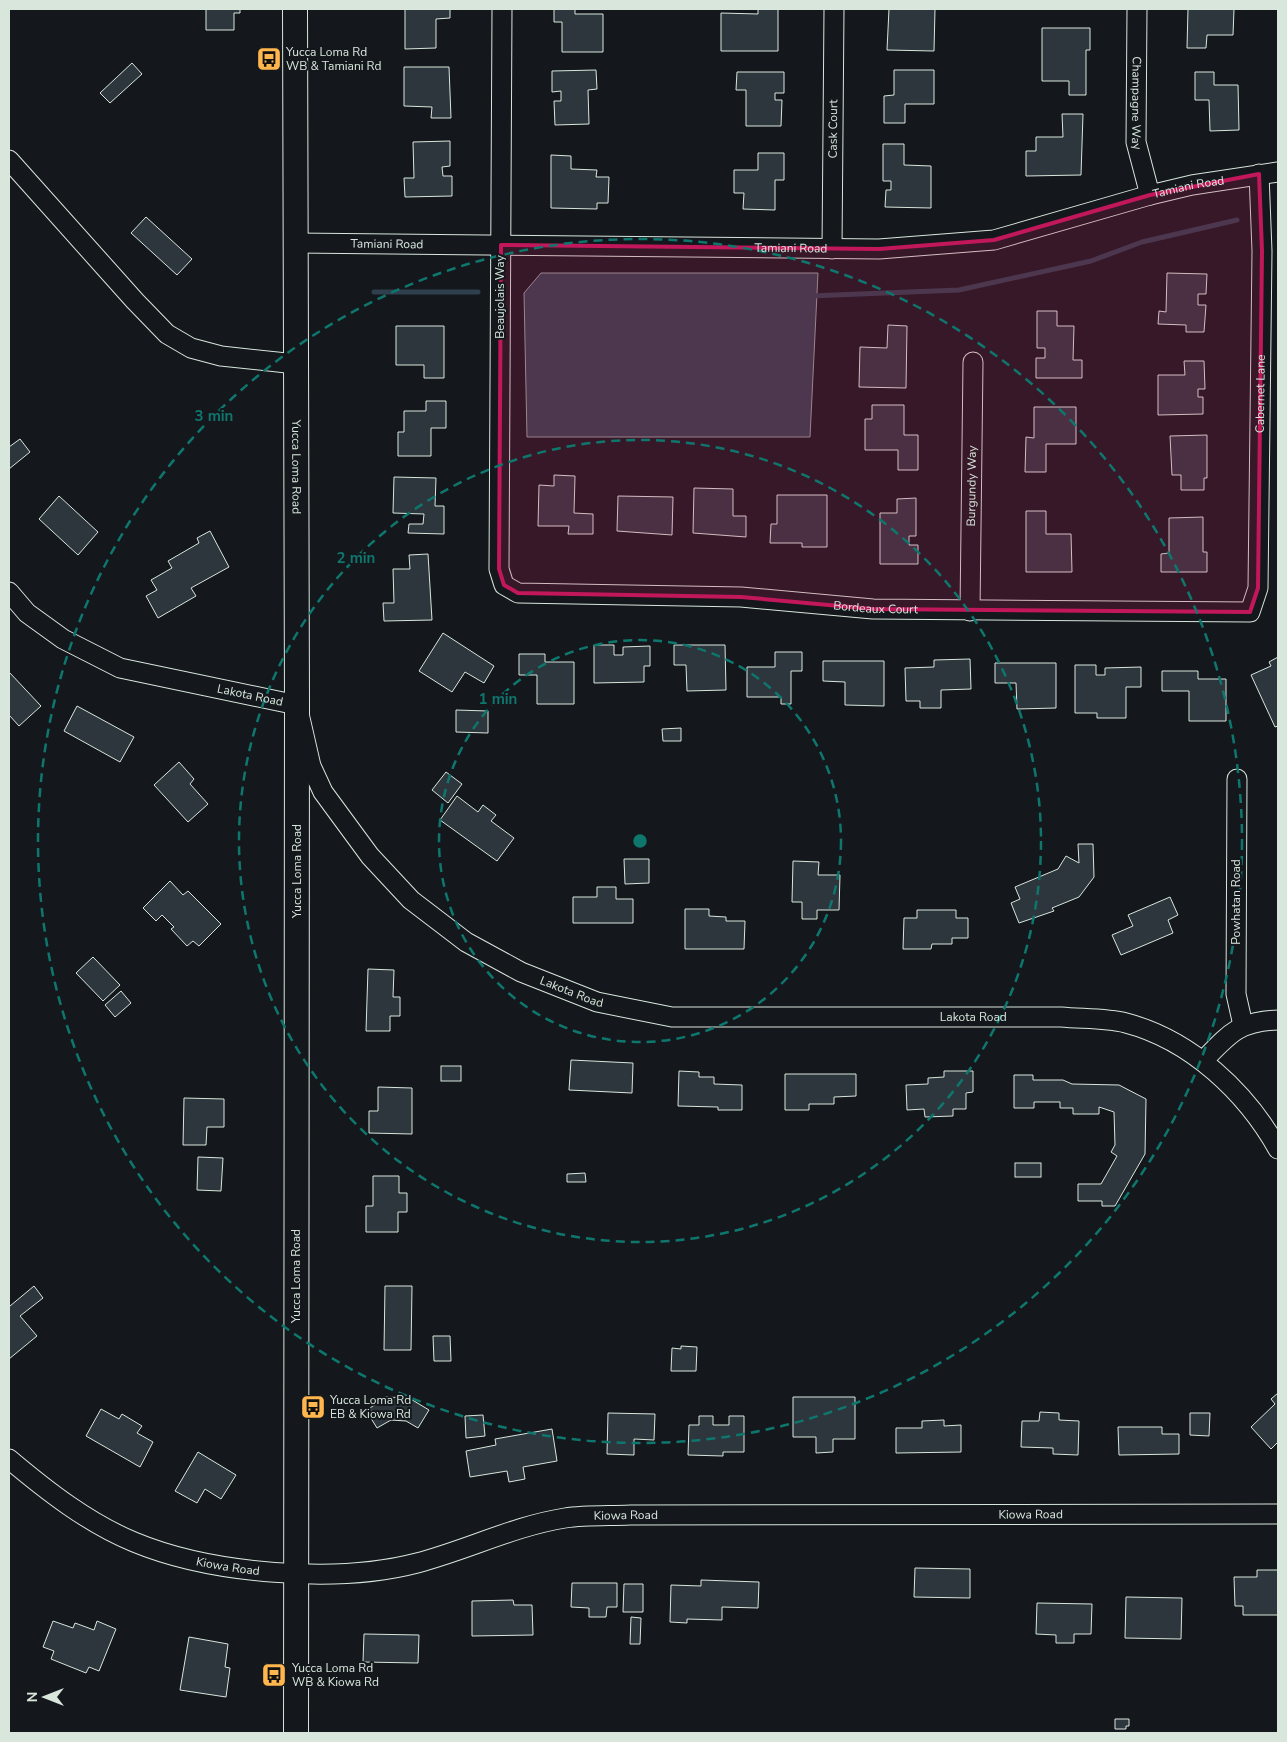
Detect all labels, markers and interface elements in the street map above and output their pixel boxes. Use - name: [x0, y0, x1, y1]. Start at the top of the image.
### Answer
- place label: Yucca Loma Rd WB & Tamiani Rd: [285, 44, 381, 74]
- bus stop icon: Yucca Loma Rd WB & Tamiani Rd: [256, 46, 282, 72]
- street label: Champagne Way: [1128, 56, 1146, 152]
- street label: Cask Court: [825, 99, 841, 159]
- street label: Tamiani Road: [1151, 172, 1225, 202]
- street label: Tamiani Road: [351, 236, 423, 252]
- street label: Tamiani Road: [754, 240, 827, 256]
- street label: Beaujolais Way: [492, 254, 508, 339]
- street label: Cabernet Lane: [1252, 354, 1269, 433]
- text: 3 min: [195, 406, 233, 426]
- street label: Yucca Loma Road: [288, 419, 304, 514]
- street label: Burgundy Way: [963, 445, 980, 527]
- text: 2 min: [337, 548, 375, 568]
- street label: Bordeaux Court: [833, 597, 919, 617]
- street label: Lakota Road: [216, 681, 285, 710]
- text: 1 min: [479, 689, 517, 709]
- street label: Yucca Loma Road: [289, 824, 305, 919]
- centre of rings: [631, 832, 649, 850]
- street label: Powhatan Road: [1228, 859, 1244, 945]
- street label: Lakota Road: [538, 972, 605, 1011]
- street label: Lakota Road: [940, 1009, 1007, 1025]
- street label: Yucca Loma Road: [288, 1229, 304, 1324]
- place label: Yucca Loma Rd EB & Kiowa Rd: [329, 1392, 411, 1422]
- bus stop icon: Yucca Loma Rd EB & Kiowa Rd: [300, 1394, 326, 1420]
- street label: Kiowa Road: [999, 1506, 1063, 1522]
- street label: Kiowa Road: [593, 1507, 658, 1524]
- street label: Kiowa Road: [195, 1553, 261, 1579]
- place label: Yucca Loma Rd WB & Kiowa Rd: [291, 1660, 379, 1690]
- bus stop icon: Yucca Loma Rd WB & Kiowa Rd: [261, 1662, 287, 1688]
- north arrow: [20, 1672, 70, 1722]
- text: N: [23, 1692, 42, 1702]

